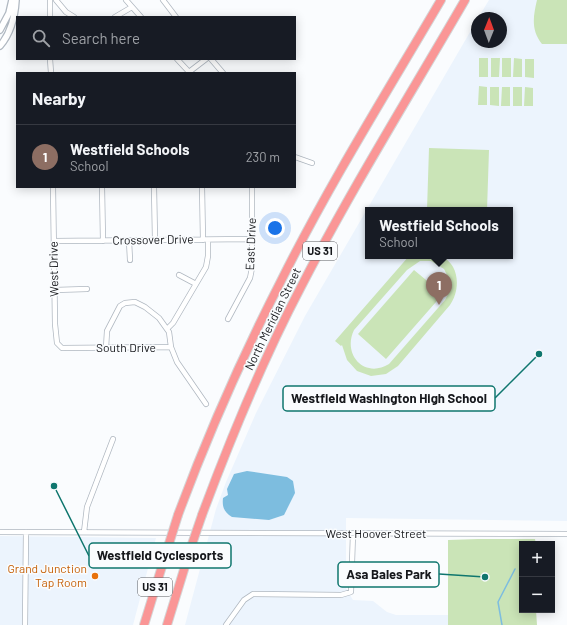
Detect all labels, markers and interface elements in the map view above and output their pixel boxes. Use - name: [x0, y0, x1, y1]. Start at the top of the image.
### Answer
- north arrow: [471, 12, 507, 48]
- search box: [16, 16, 296, 60]
- icon: search: [30, 27, 52, 49]
- text: Search here: [62, 29, 140, 47]
- text: Nearby: [32, 88, 86, 108]
- text: Westfield Schools: [70, 140, 190, 158]
- text: 1: [43, 149, 47, 165]
- text: 230 m: [246, 149, 280, 165]
- text: School: [70, 158, 108, 174]
- popup: [365, 207, 513, 259]
- text: Westfield Schools: [379, 216, 499, 234]
- street label: East Drive: [242, 217, 258, 271]
- your location: [265, 218, 285, 238]
- street label: Crossover Drive: [112, 231, 194, 247]
- text: School: [379, 234, 418, 250]
- street label: West Drive: [46, 241, 60, 297]
- road number: US 31: [303, 242, 337, 260]
- street label: North Meridian Street: [241, 265, 303, 372]
- pin: 1: [426, 272, 452, 305]
- street label: South Drive: [96, 340, 156, 354]
- callout: Westfield Washington High School: [283, 386, 495, 411]
- text: Westfield Washington High School: [291, 390, 487, 406]
- street label: West Hoover Street: [326, 526, 426, 540]
- map controls: [519, 541, 555, 613]
- button: +: [519, 541, 555, 577]
- callout: Westfield Cyclesports: [89, 543, 231, 568]
- text: Westfield Cyclesports: [97, 547, 224, 563]
- place label: Grand Junction Tap Room: [7, 561, 87, 589]
- callout: Asa Bales Park: [338, 562, 439, 587]
- text: Asa Bales Park: [346, 566, 432, 582]
- marker: Grand Junction Tap Room: [90, 571, 100, 581]
- button: −: [519, 577, 555, 613]
- road number: US 31: [138, 578, 172, 596]

